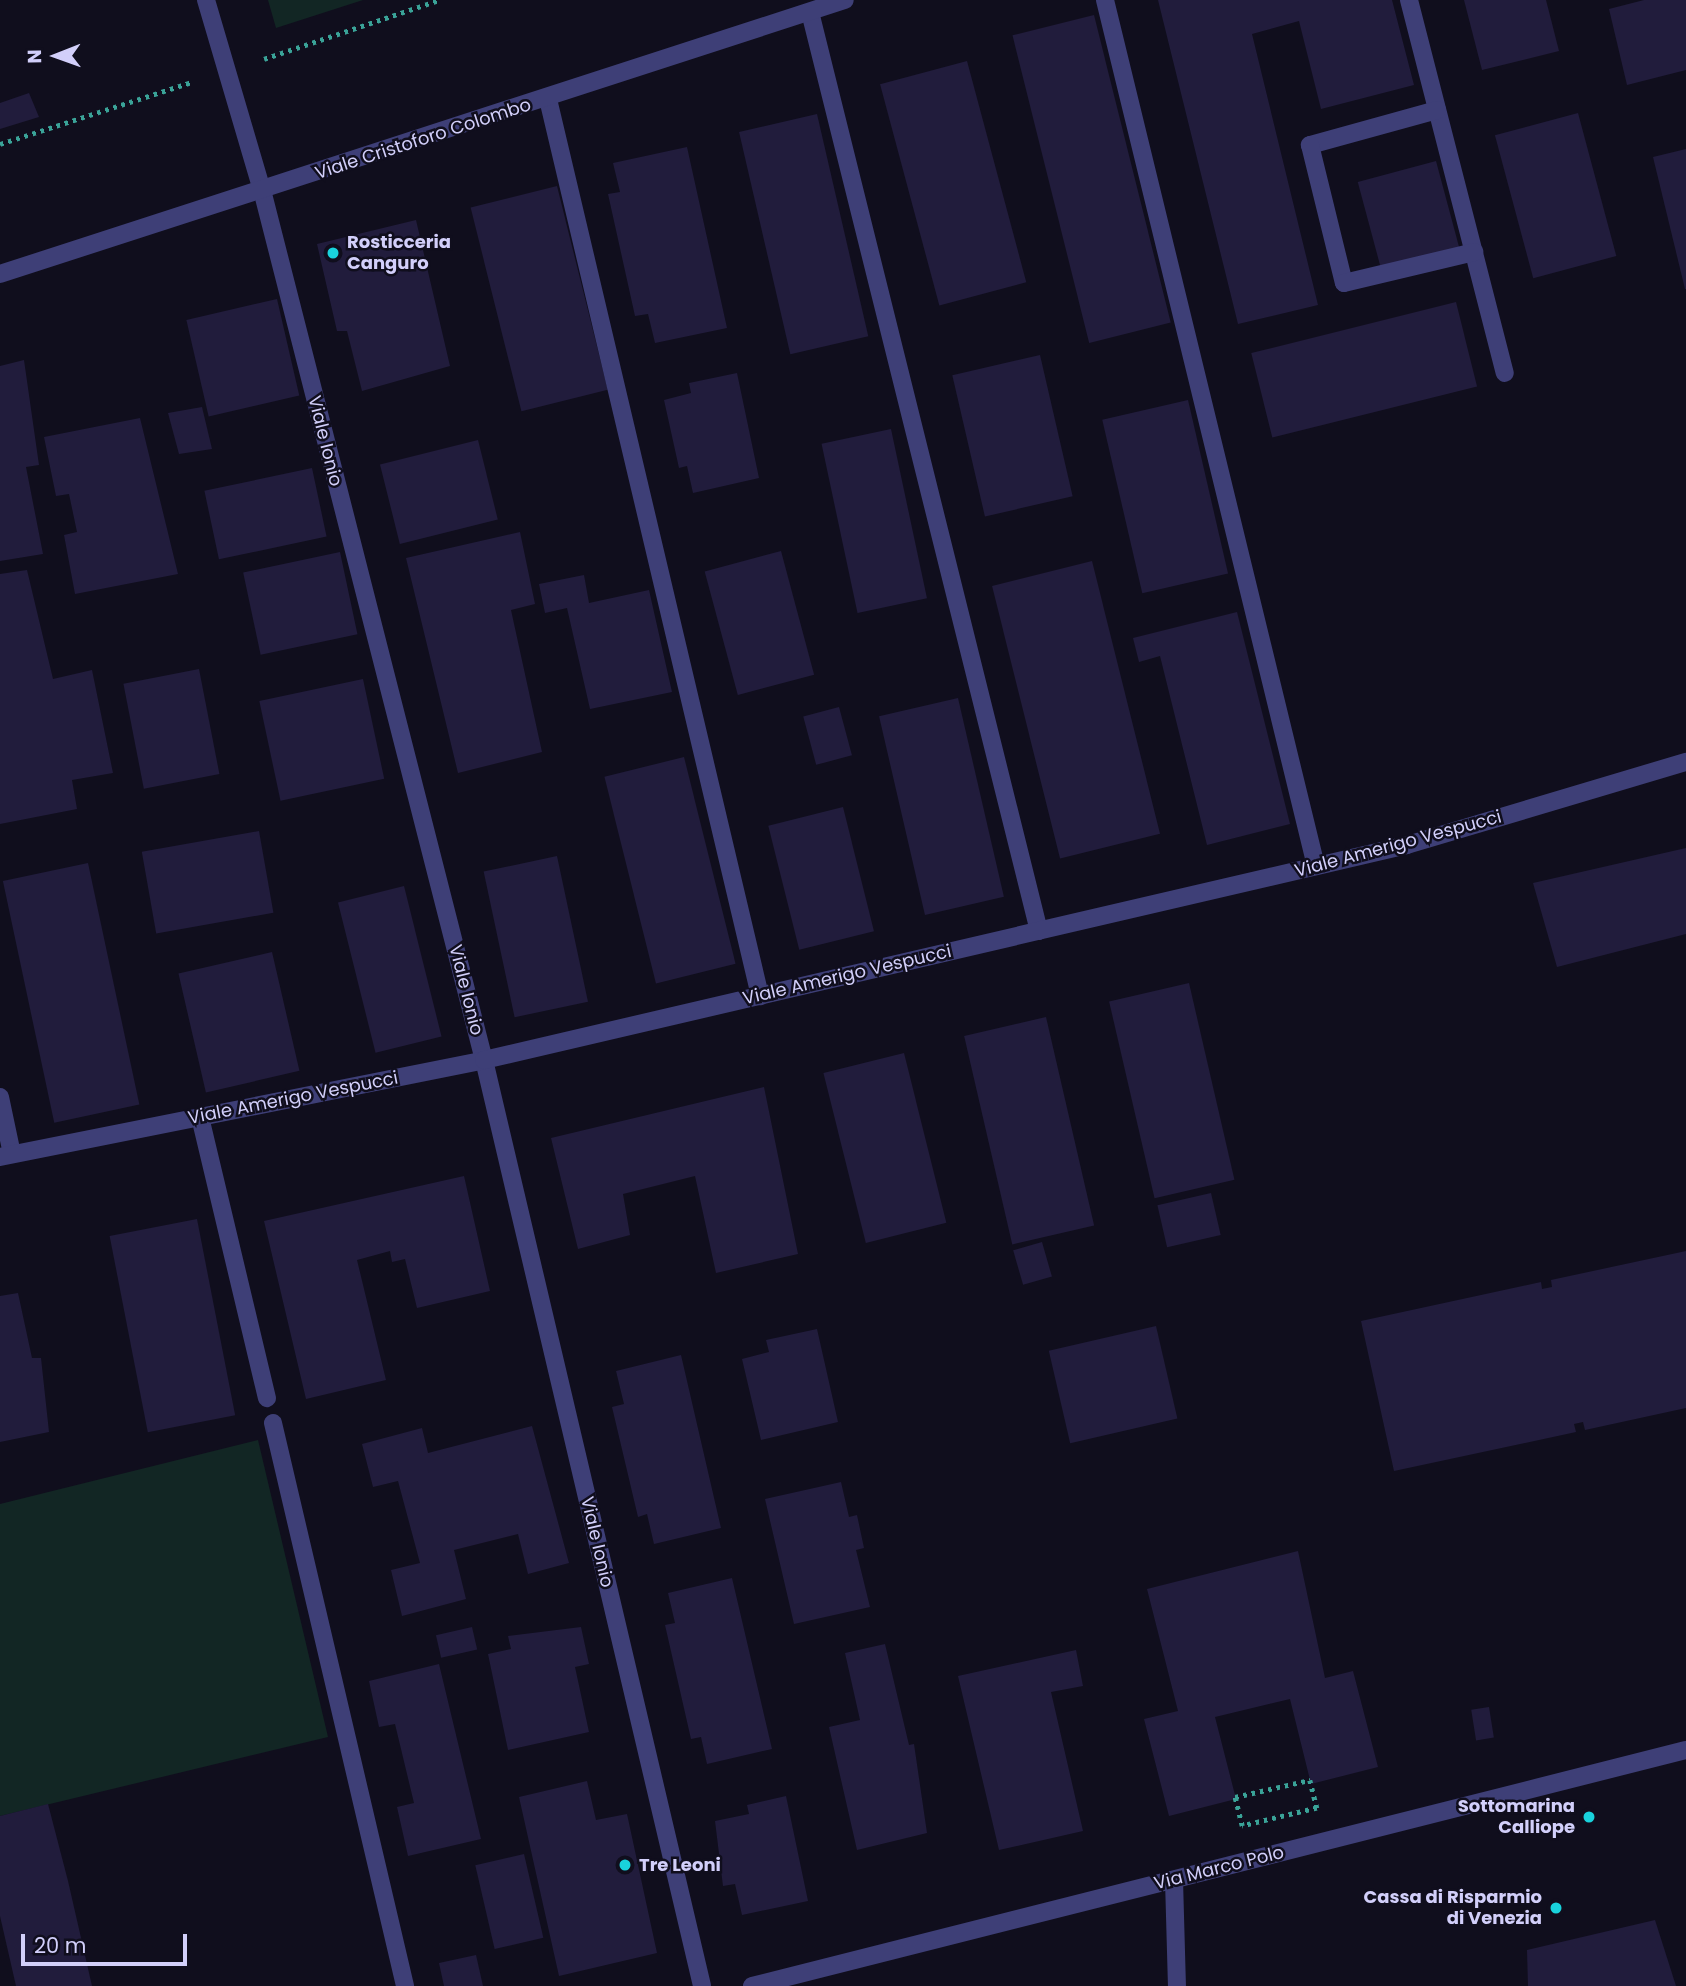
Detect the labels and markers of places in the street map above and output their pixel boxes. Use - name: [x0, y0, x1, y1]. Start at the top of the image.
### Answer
- place label: Rosticceria Canguro: [347, 232, 451, 274]
- marker: Rosticceria Canguro: [325, 245, 341, 261]
- place label: Sottomarina Calliope: [1458, 1796, 1575, 1839]
- marker: Sottomarina Calliope: [1581, 1809, 1597, 1825]
- place label: Tre Leoni: [639, 1854, 721, 1876]
- marker: Tre Leoni: [617, 1857, 633, 1873]
- place label: Cassa di Risparmio di Venezia: [1364, 1887, 1542, 1930]
- marker: Cassa di Risparmio di Venezia: [1548, 1900, 1564, 1916]

